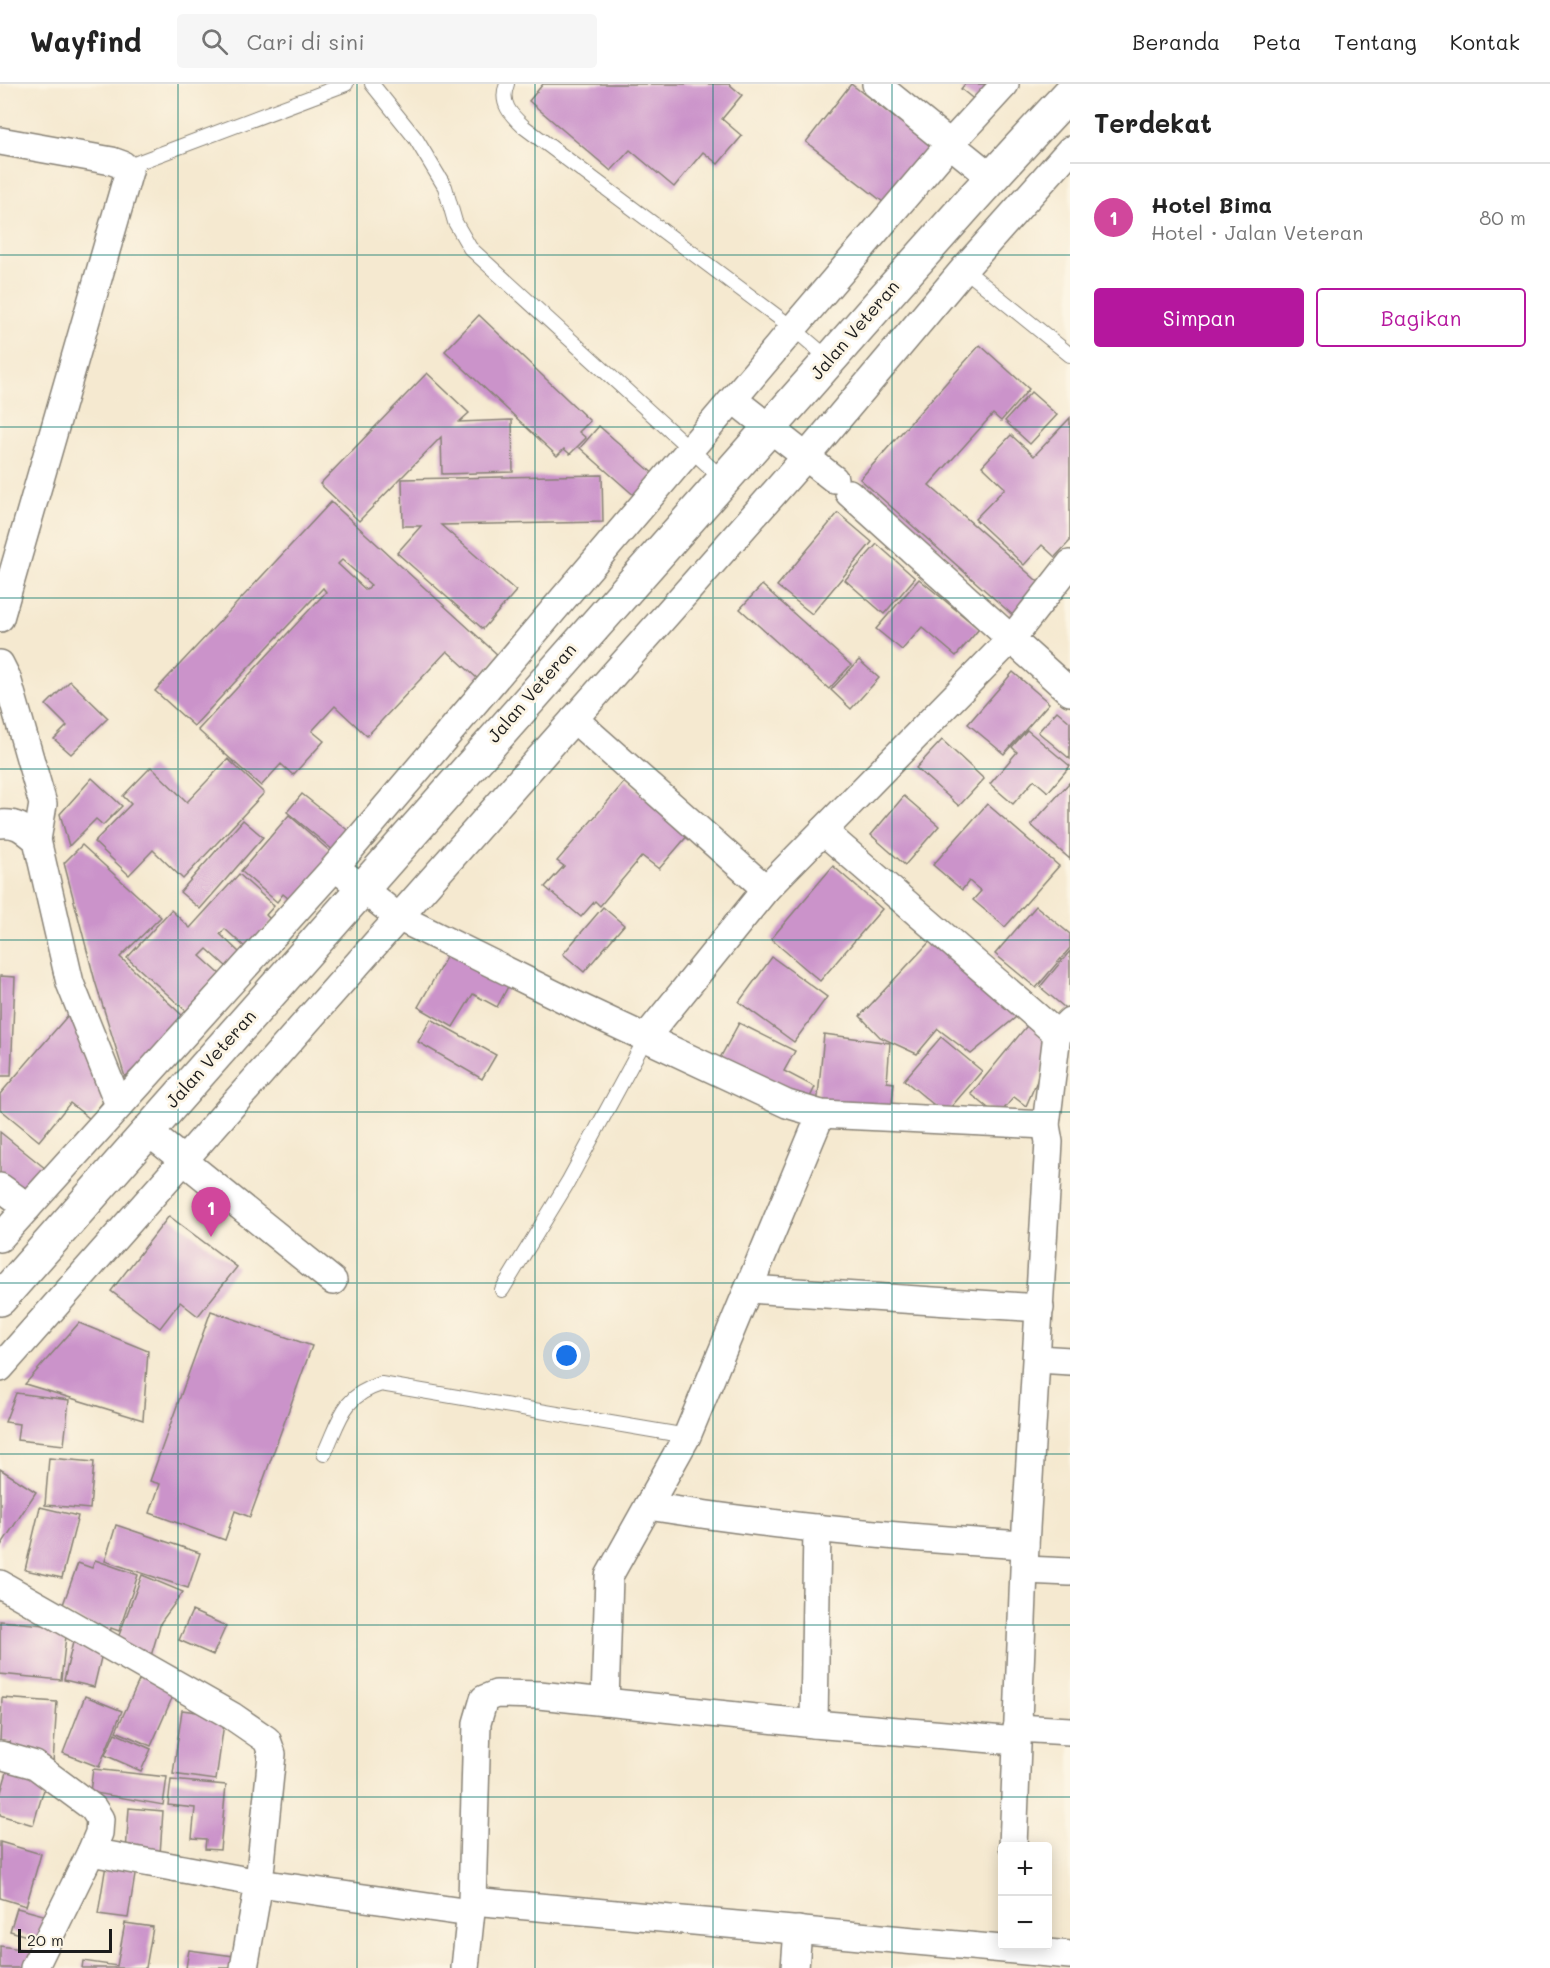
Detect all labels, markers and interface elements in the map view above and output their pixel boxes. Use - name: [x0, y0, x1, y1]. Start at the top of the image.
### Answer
- search box: [177, 14, 597, 68]
- text: Wayfind: [30, 23, 141, 59]
- icon: search: [198, 25, 231, 58]
- text: Cari di sini: [246, 27, 365, 56]
- text: Beranda: [1132, 28, 1220, 55]
- text: Peta: [1253, 28, 1301, 55]
- text: Tentang: [1334, 28, 1417, 55]
- text: Kontak: [1450, 28, 1520, 55]
- text: Terdekat: [1094, 106, 1212, 140]
- text: Hotel Bima: [1151, 190, 1272, 219]
- text: 1: [1109, 204, 1118, 230]
- text: 80 m: [1479, 204, 1526, 230]
- text: Hotel · Jalan Veteran: [1151, 219, 1363, 245]
- street label: Jalan Veteran: [804, 274, 904, 384]
- button: Simpan: [1094, 288, 1304, 347]
- button: Bagikan: [1316, 288, 1526, 347]
- street label: Jalan Veteran: [481, 637, 581, 747]
- street label: Jalan Veteran: [160, 1004, 261, 1113]
- pin: 1: [192, 1188, 230, 1237]
- your location: [552, 1341, 581, 1370]
- map controls: [998, 1842, 1052, 1950]
- button: +: [998, 1842, 1052, 1896]
- button: −: [998, 1896, 1052, 1950]
- scale bar: [18, 1926, 112, 1954]
- text: 20 m: [27, 1929, 64, 1950]

